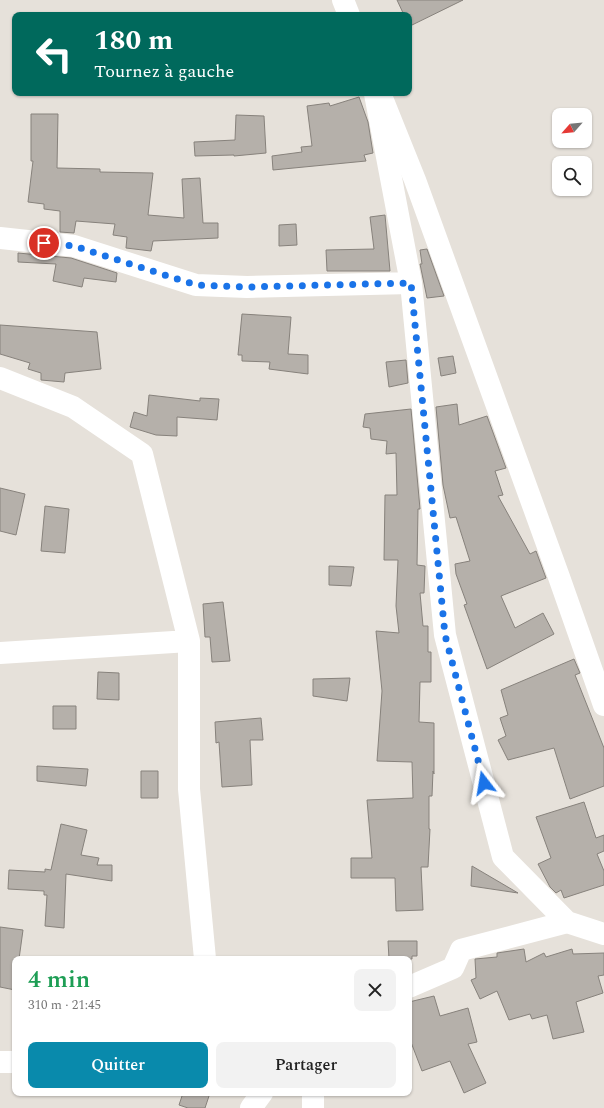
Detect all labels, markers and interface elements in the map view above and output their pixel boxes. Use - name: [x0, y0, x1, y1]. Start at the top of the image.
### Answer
- text: 180 m: [94, 19, 173, 62]
- icon: left: [28, 28, 80, 80]
- text: Tournez à gauche: [94, 58, 234, 85]
- north arrow: [552, 108, 592, 148]
- map controls: [552, 108, 592, 196]
- button: search: [552, 156, 592, 196]
- pin: [27, 226, 61, 260]
- icon: arrive: [33, 232, 55, 254]
- position arrow: [463, 762, 505, 804]
- text: 4 min: [28, 962, 90, 998]
- button: close: [354, 969, 396, 1011]
- text: 310 m · 21:45: [28, 995, 101, 1015]
- button: Quitter: [28, 1042, 208, 1088]
- button: Partager: [216, 1042, 396, 1088]

